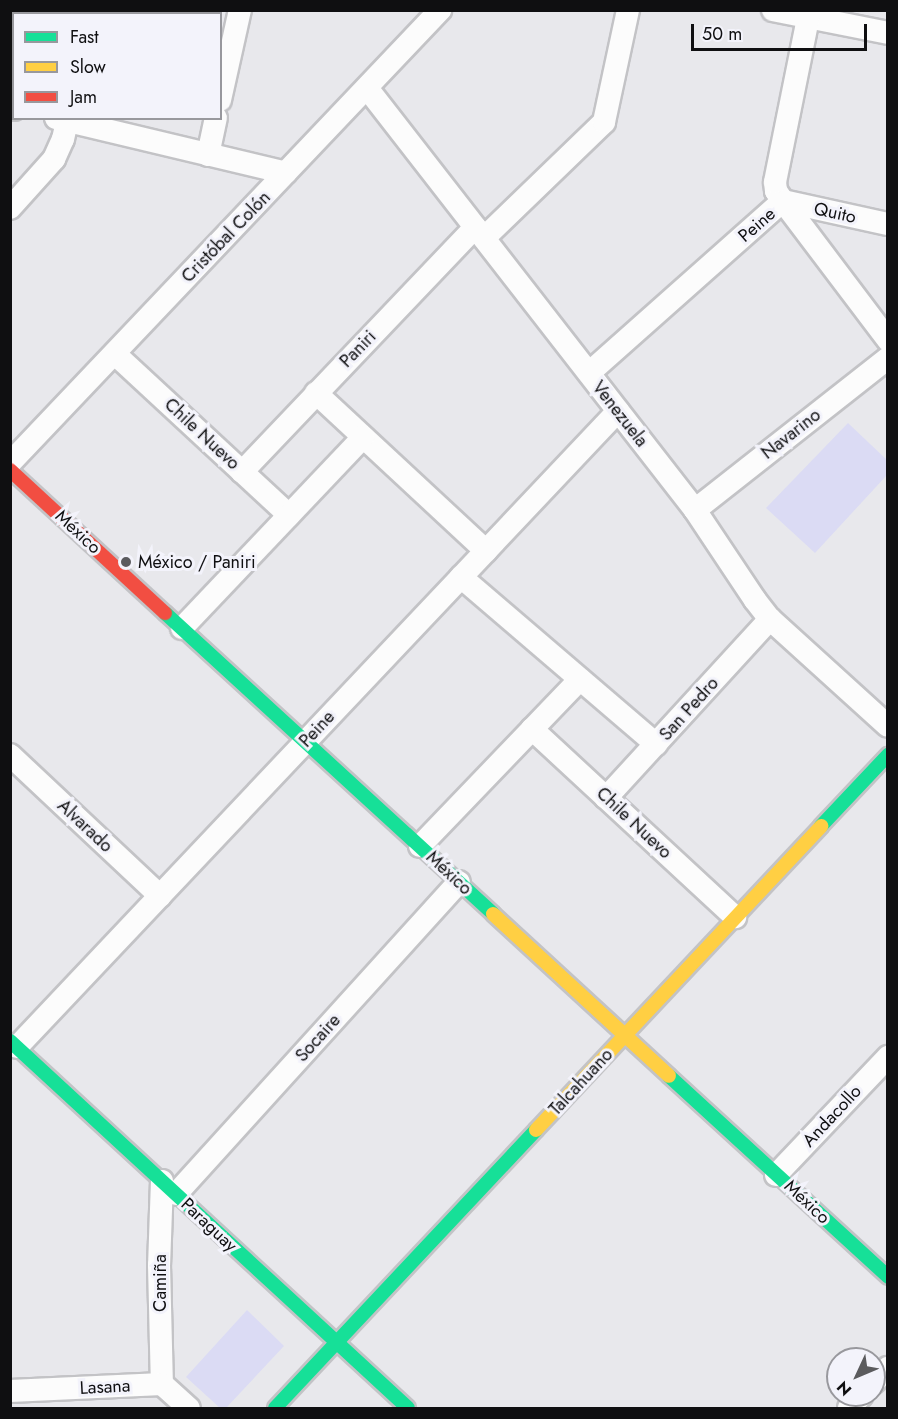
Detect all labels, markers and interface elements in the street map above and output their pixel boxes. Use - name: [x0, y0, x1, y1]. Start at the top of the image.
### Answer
- legend: [12, 12, 222, 120]
- scale bar: [694, 12, 870, 50]
- text: 50 m: [702, 21, 742, 47]
- text: Fast: [70, 24, 99, 50]
- text: Slow: [70, 54, 106, 80]
- text: Jam: [70, 84, 97, 110]
- street label: Cristóbal Colón: [177, 187, 275, 287]
- street label: Quito: [812, 198, 858, 228]
- street label: Peine: [734, 203, 780, 247]
- street label: Paniri: [335, 326, 381, 372]
- street label: Venezuela: [588, 377, 652, 451]
- street label: Chile Nuevo: [160, 394, 244, 474]
- street label: Navarino: [757, 404, 825, 464]
- street label: México: [51, 506, 105, 558]
- place label: México / Paniri: [138, 551, 256, 573]
- marker: México / Paniri: [119, 555, 133, 569]
- street label: San Pedro: [655, 673, 723, 745]
- street label: Peine: [295, 706, 339, 752]
- street label: Chile Nuevo: [592, 783, 676, 863]
- street label: Alvarado: [53, 795, 117, 857]
- street label: México: [422, 847, 476, 899]
- street label: Socaire: [291, 1010, 345, 1066]
- street label: Talcahuano: [545, 1044, 617, 1120]
- street label: Andacollo: [798, 1081, 866, 1151]
- street label: México: [780, 1176, 834, 1228]
- street label: Paraguay: [176, 1194, 242, 1256]
- street label: Camiña: [149, 1254, 171, 1312]
- north arrow: [826, 1347, 886, 1407]
- street label: Lasana: [79, 1375, 131, 1399]
- text: N: [831, 1376, 857, 1401]

